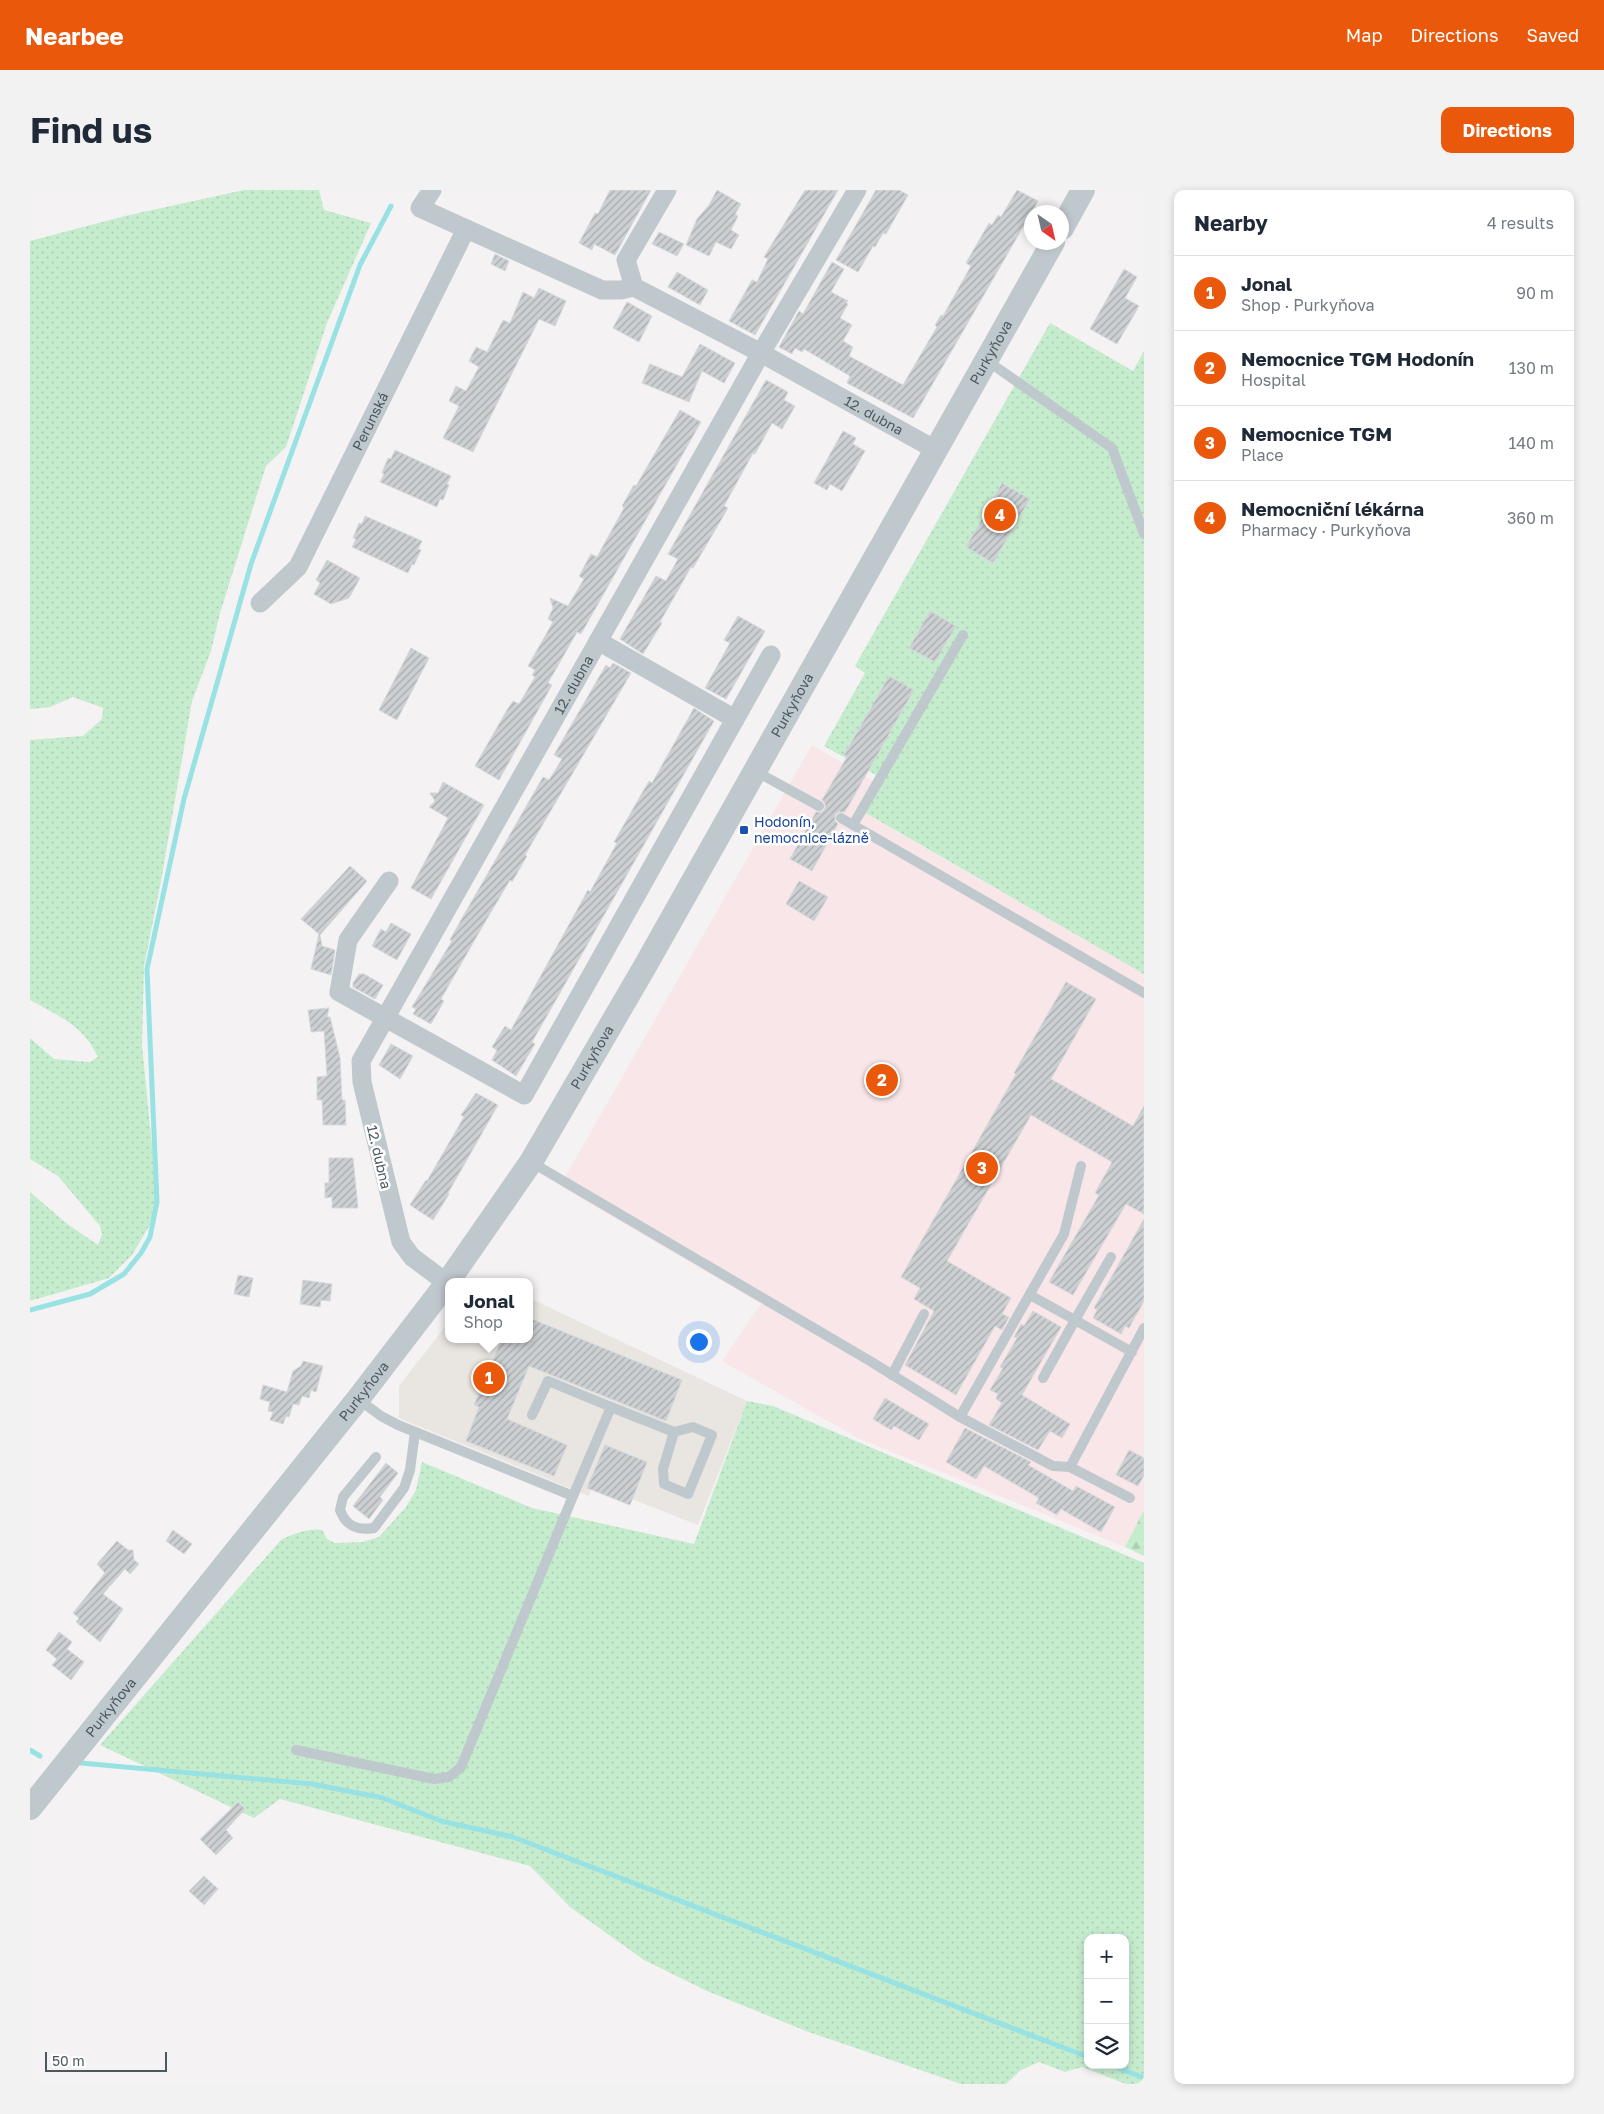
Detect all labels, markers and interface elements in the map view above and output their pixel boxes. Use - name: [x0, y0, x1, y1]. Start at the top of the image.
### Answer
- text: Nearbee: [25, 21, 124, 50]
- text: Map: [1346, 24, 1382, 46]
- text: Directions: [1410, 24, 1498, 46]
- text: Saved: [1526, 24, 1579, 46]
- button: Directions: [1441, 107, 1574, 153]
- text: Find us: [30, 109, 152, 151]
- north arrow: [1024, 205, 1069, 250]
- text: Nearby: [1194, 210, 1268, 236]
- text: 4 results: [1487, 213, 1554, 233]
- text: Jonal: [1241, 272, 1292, 295]
- text: 1: [1206, 283, 1214, 303]
- text: 90 m: [1516, 283, 1554, 303]
- text: Shop · Purkyňova: [1241, 295, 1375, 315]
- street label: Purkyňova: [966, 317, 1015, 387]
- text: Nemocnice TGM Hodonín: [1241, 347, 1474, 370]
- text: 2: [1205, 358, 1215, 378]
- text: 130 m: [1509, 358, 1554, 378]
- text: Hospital: [1241, 370, 1306, 390]
- street label: Perunská: [348, 389, 392, 453]
- street label: 12. dubna: [841, 392, 906, 438]
- text: Nemocnice TGM: [1241, 422, 1392, 445]
- text: 3: [1205, 433, 1215, 453]
- text: 140 m: [1508, 433, 1554, 453]
- text: Place: [1241, 445, 1284, 465]
- pin: 4: [984, 496, 1016, 534]
- text: Nemocniční lékárna: [1241, 497, 1424, 520]
- text: 4: [1205, 508, 1215, 528]
- text: 360 m: [1507, 508, 1554, 528]
- text: Pharmacy · Purkyňova: [1241, 520, 1411, 540]
- street label: 12. dubna: [550, 652, 596, 717]
- street label: Purkyňova: [767, 670, 817, 740]
- place label: Hodonín, nemocnice-lázně: [754, 813, 869, 846]
- marker: Hodonín, nemocnice-lázně: [738, 824, 750, 836]
- street label: Purkyňova: [566, 1022, 617, 1092]
- pin: 2: [866, 1061, 898, 1099]
- street label: 12. dubna: [364, 1123, 395, 1190]
- pin: 3: [966, 1149, 998, 1187]
- popup: [445, 1278, 533, 1343]
- text: Jonal: [463, 1289, 515, 1312]
- text: Shop: [463, 1312, 503, 1332]
- your location: [686, 1329, 712, 1355]
- street label: Purkyňova: [335, 1358, 392, 1424]
- pin: 1: [473, 1359, 505, 1397]
- street label: Purkyňova: [81, 1674, 139, 1740]
- map controls: [1084, 1934, 1129, 2069]
- button: +: [1084, 1934, 1129, 1979]
- button: −: [1084, 1979, 1129, 2024]
- button: layers: [1084, 2024, 1129, 2069]
- scale bar: [45, 2049, 168, 2072]
- text: 50 m: [52, 2052, 85, 2069]

